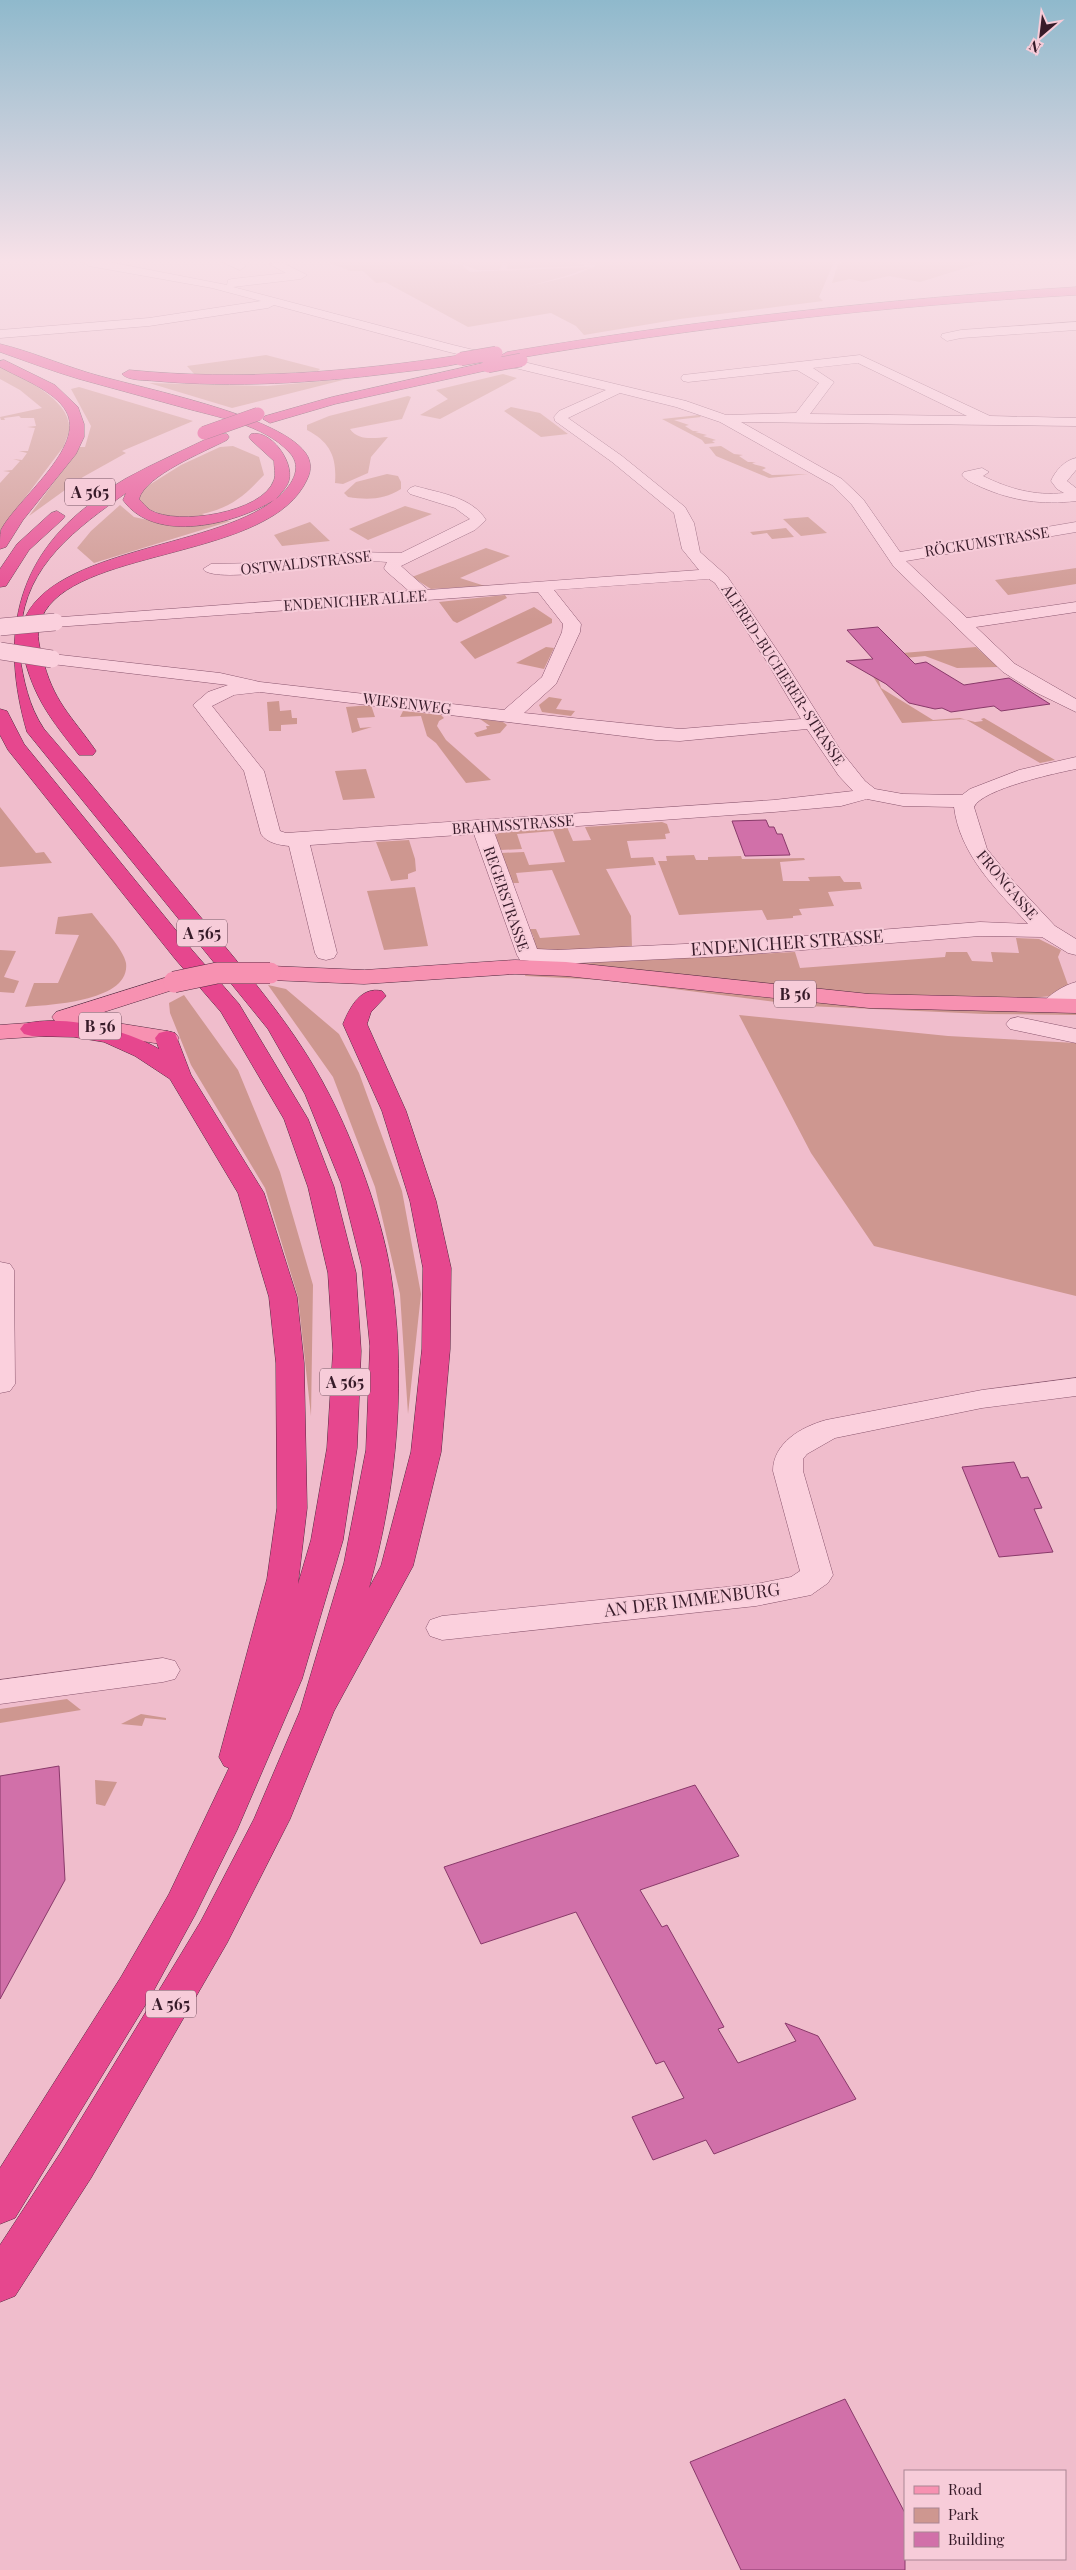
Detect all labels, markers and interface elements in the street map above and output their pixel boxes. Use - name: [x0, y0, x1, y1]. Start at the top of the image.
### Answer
- north arrow: [1016, 10, 1066, 60]
- text: N: [1026, 36, 1044, 58]
- road number: A 565: [65, 478, 115, 506]
- street label: RÖCKUMSTRASSE: [923, 521, 1051, 561]
- street label: OSTWALDSTRASSE: [239, 545, 373, 579]
- street label: ALFRED-BUCHERER-STRASSE: [717, 579, 850, 769]
- street label: ENDENICHER ALLEE: [283, 585, 427, 615]
- street label: WIESENWEG: [361, 688, 453, 718]
- street label: BRAHMSSTRASSE: [451, 810, 575, 838]
- street label: REGERSTRASSE: [480, 843, 534, 954]
- street label: FRONGASSE: [973, 845, 1043, 923]
- road number: A 565: [177, 920, 227, 946]
- street label: ENDENICHER STRASSE: [690, 923, 884, 961]
- road number: B 56: [774, 981, 816, 1008]
- road number: B 56: [79, 1012, 121, 1040]
- road number: A 565: [320, 1368, 370, 1395]
- street label: AN DER IMMENBURG: [602, 1576, 781, 1622]
- road number: A 565: [146, 1990, 196, 2018]
- legend: [904, 2470, 1066, 2560]
- text: Road: [948, 2479, 982, 2499]
- text: Park: [948, 2504, 980, 2524]
- text: Building: [948, 2529, 1005, 2549]

